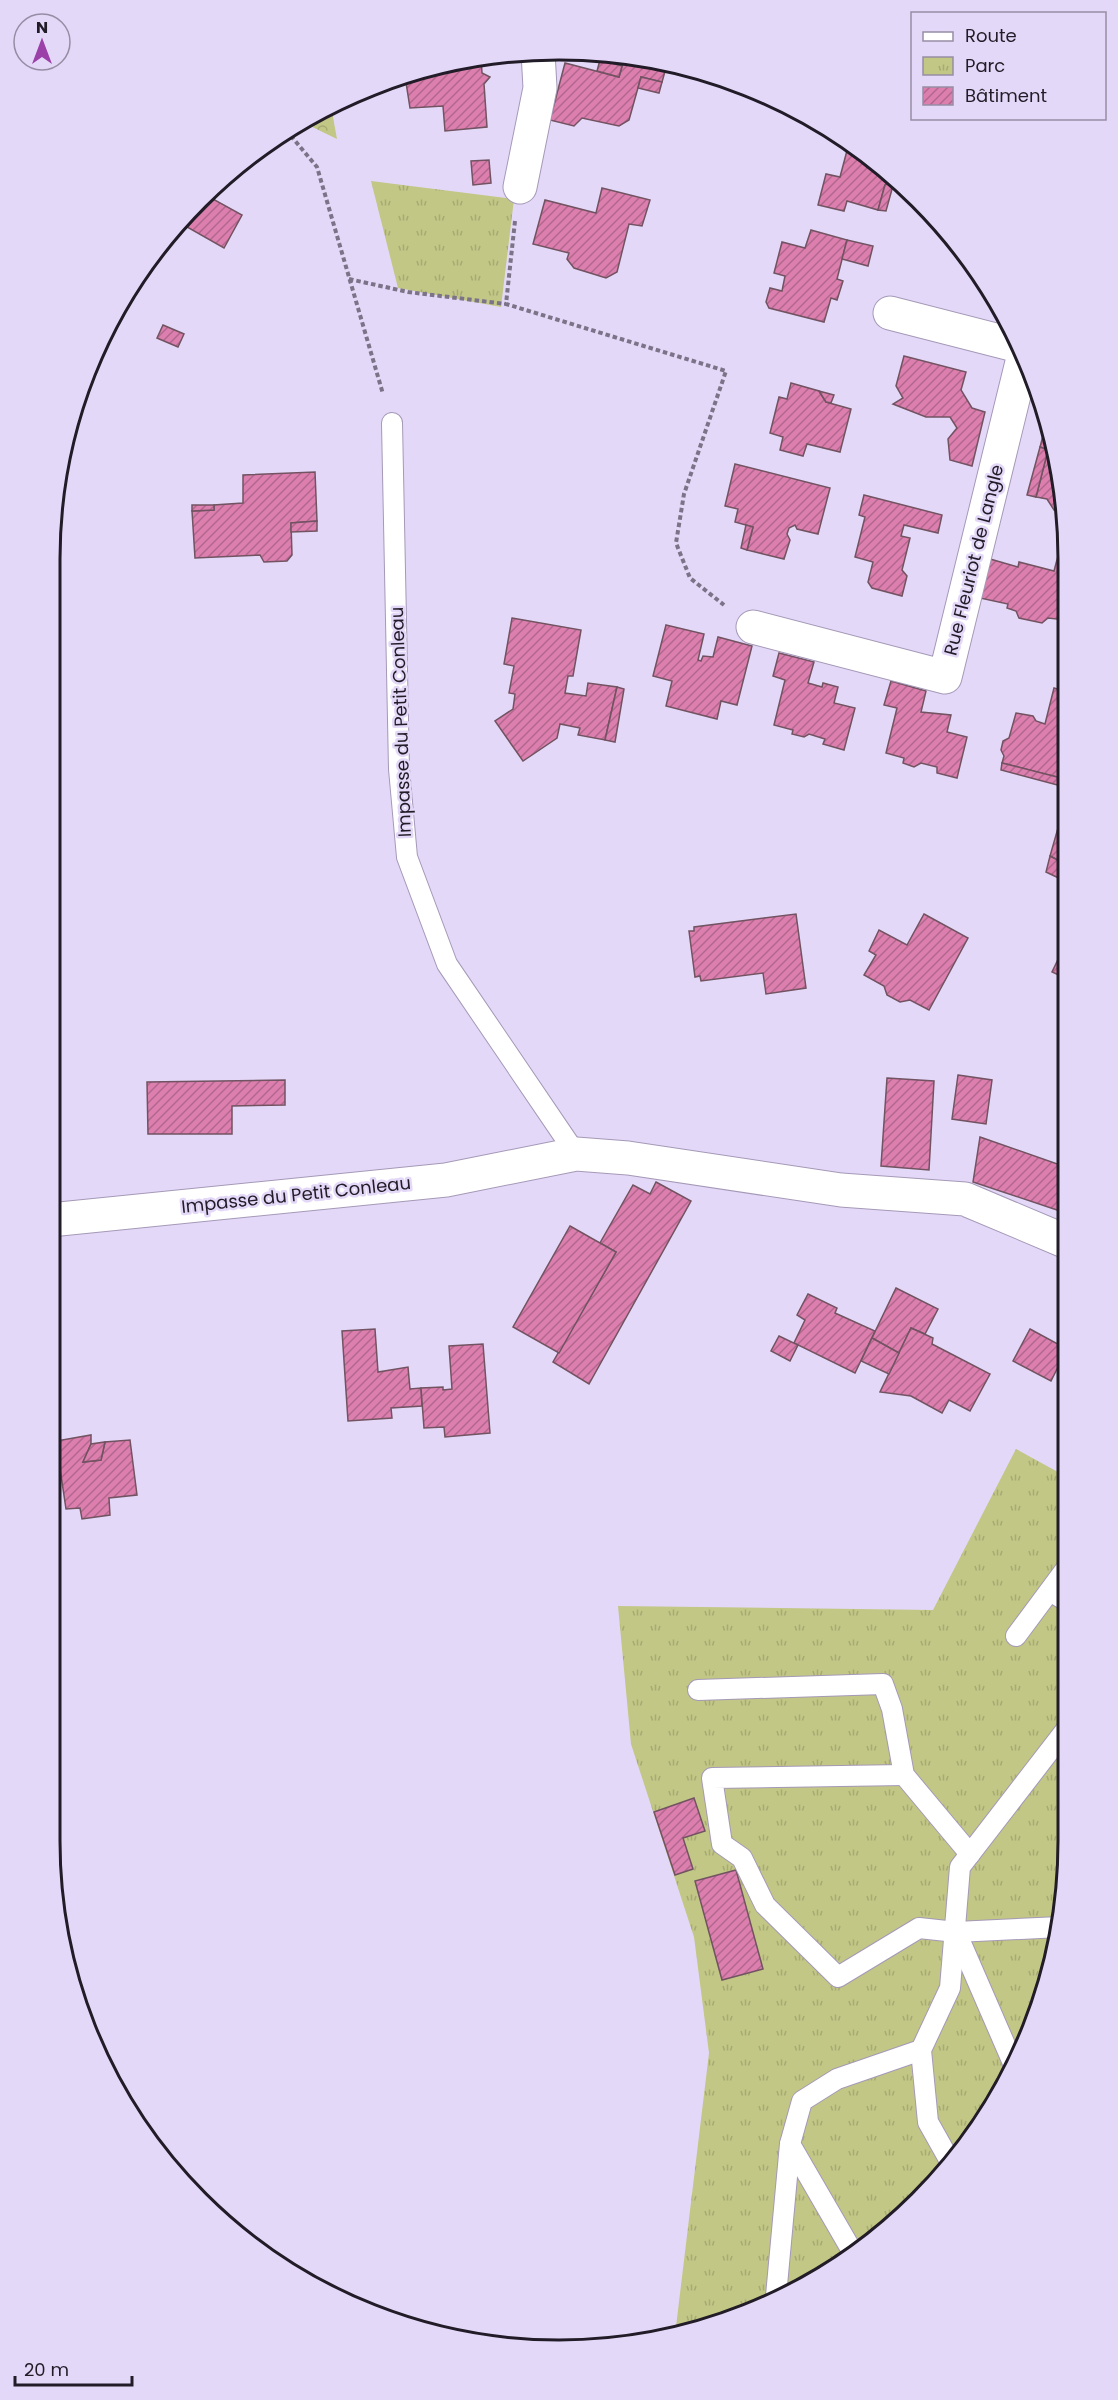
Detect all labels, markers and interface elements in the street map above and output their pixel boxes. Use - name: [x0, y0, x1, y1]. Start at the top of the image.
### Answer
- north arrow: [12, 12, 72, 72]
- legend: [911, 12, 1106, 120]
- text: N: [36, 16, 48, 39]
- text: Route: [965, 23, 1017, 48]
- text: Parc: [965, 53, 1005, 78]
- text: Bâtiment: [965, 83, 1047, 108]
- street label: Rue Fleuriot de Langle: [938, 462, 1009, 658]
- street label: Impasse du Petit Conleau: [384, 606, 417, 838]
- street label: Impasse du Petit Conleau: [180, 1170, 412, 1219]
- scale bar: [15, 2349, 132, 2387]
- text: 20 m: [24, 2357, 69, 2382]

